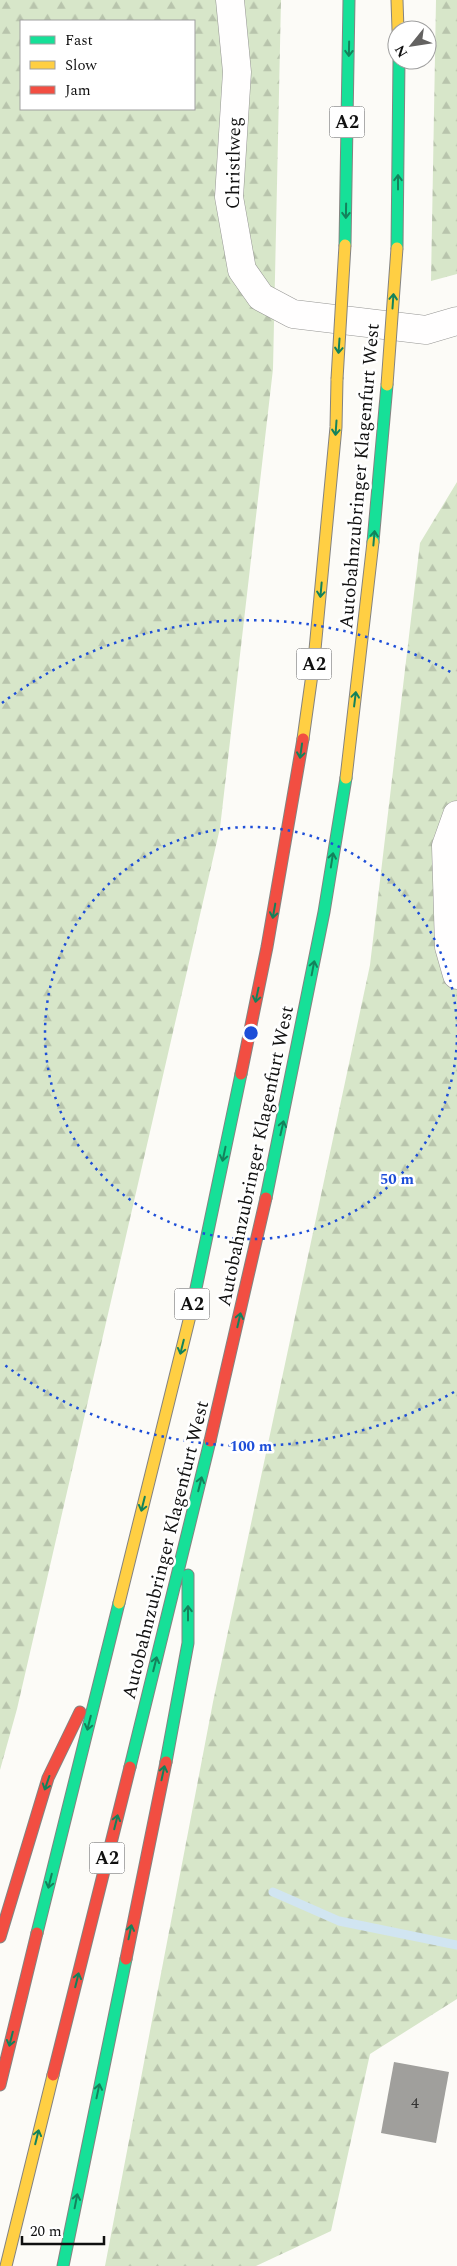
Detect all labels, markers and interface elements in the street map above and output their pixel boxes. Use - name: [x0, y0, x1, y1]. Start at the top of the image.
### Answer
- legend: [20, 20, 195, 110]
- north arrow: [387, 20, 437, 70]
- text: Fast: [65, 29, 93, 52]
- one-way arrow: [344, 40, 353, 56]
- text: N: [389, 41, 413, 61]
- text: Slow: [65, 54, 97, 77]
- text: Jam: [65, 79, 91, 102]
- road number: A2: [330, 106, 364, 138]
- street label: Christlweg: [219, 116, 249, 210]
- one-way arrow: [393, 174, 403, 190]
- one-way arrow: [341, 202, 351, 219]
- one-way arrow: [389, 293, 398, 309]
- street label: Autobahnzubringer Klagenfurt West: [332, 322, 388, 630]
- one-way arrow: [335, 338, 344, 354]
- one-way arrow: [331, 420, 340, 436]
- one-way arrow: [369, 530, 379, 546]
- one-way arrow: [316, 581, 326, 597]
- road number: A2: [296, 649, 332, 680]
- one-way arrow: [350, 692, 360, 708]
- one-way arrow: [296, 742, 306, 758]
- one-way arrow: [328, 853, 338, 869]
- one-way arrow: [268, 903, 278, 919]
- one-way arrow: [309, 961, 318, 977]
- one-way arrow: [252, 986, 262, 1002]
- street label: Autobahnzubringer Klagenfurt West: [210, 1003, 302, 1309]
- centre of rings: [242, 1024, 260, 1042]
- one-way arrow: [278, 1120, 287, 1136]
- one-way arrow: [219, 1145, 228, 1161]
- text: 50 m: [380, 1168, 415, 1191]
- road number: A2: [174, 1288, 210, 1320]
- one-way arrow: [235, 1313, 244, 1329]
- one-way arrow: [177, 1338, 186, 1354]
- street label: Autobahnzubringer Klagenfurt West: [115, 1397, 217, 1702]
- text: 100 m: [230, 1435, 273, 1458]
- one-way arrow: [196, 1477, 205, 1493]
- one-way arrow: [138, 1496, 147, 1512]
- one-way arrow: [183, 1605, 193, 1622]
- one-way arrow: [151, 1657, 160, 1673]
- one-way arrow: [84, 1715, 93, 1731]
- one-way arrow: [159, 1765, 169, 1781]
- one-way arrow: [42, 1774, 51, 1790]
- one-way arrow: [112, 1814, 121, 1830]
- road number: A2: [90, 1842, 124, 1874]
- one-way arrow: [45, 1873, 54, 1889]
- one-way arrow: [126, 1925, 136, 1941]
- one-way arrow: [73, 1972, 82, 1988]
- one-way arrow: [6, 2031, 15, 2047]
- one-way arrow: [93, 2084, 103, 2100]
- house number: 4: [411, 2091, 419, 2115]
- one-way arrow: [33, 2130, 42, 2146]
- one-way arrow: [71, 2193, 81, 2209]
- scale bar: [22, 2214, 105, 2246]
- text: 20 m: [30, 2220, 62, 2243]

